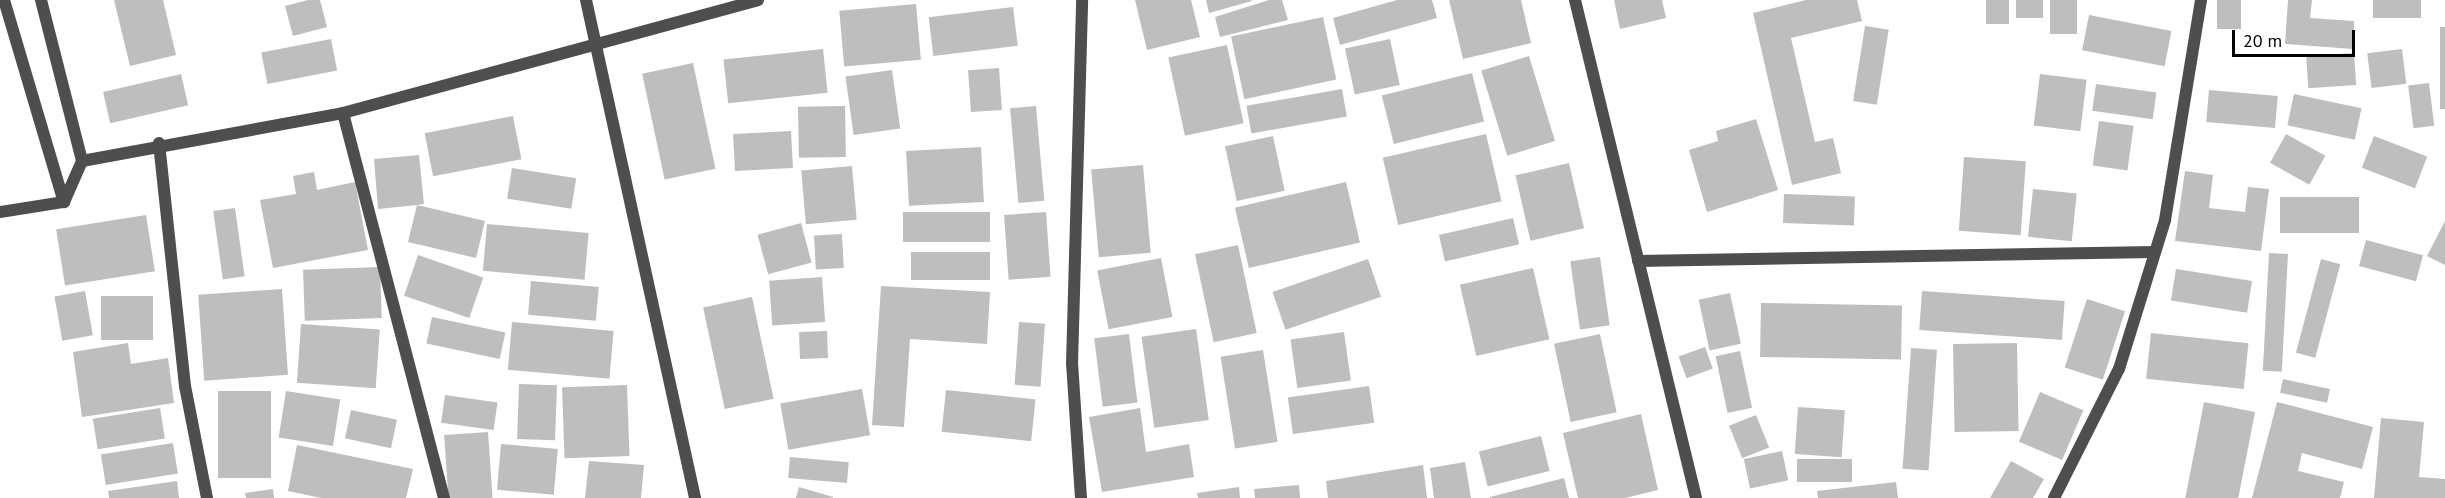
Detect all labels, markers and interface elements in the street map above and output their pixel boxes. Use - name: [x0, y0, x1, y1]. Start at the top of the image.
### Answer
- scale bar: [2235, 18, 2358, 56]
- text: 20 m: [2243, 29, 2282, 52]

